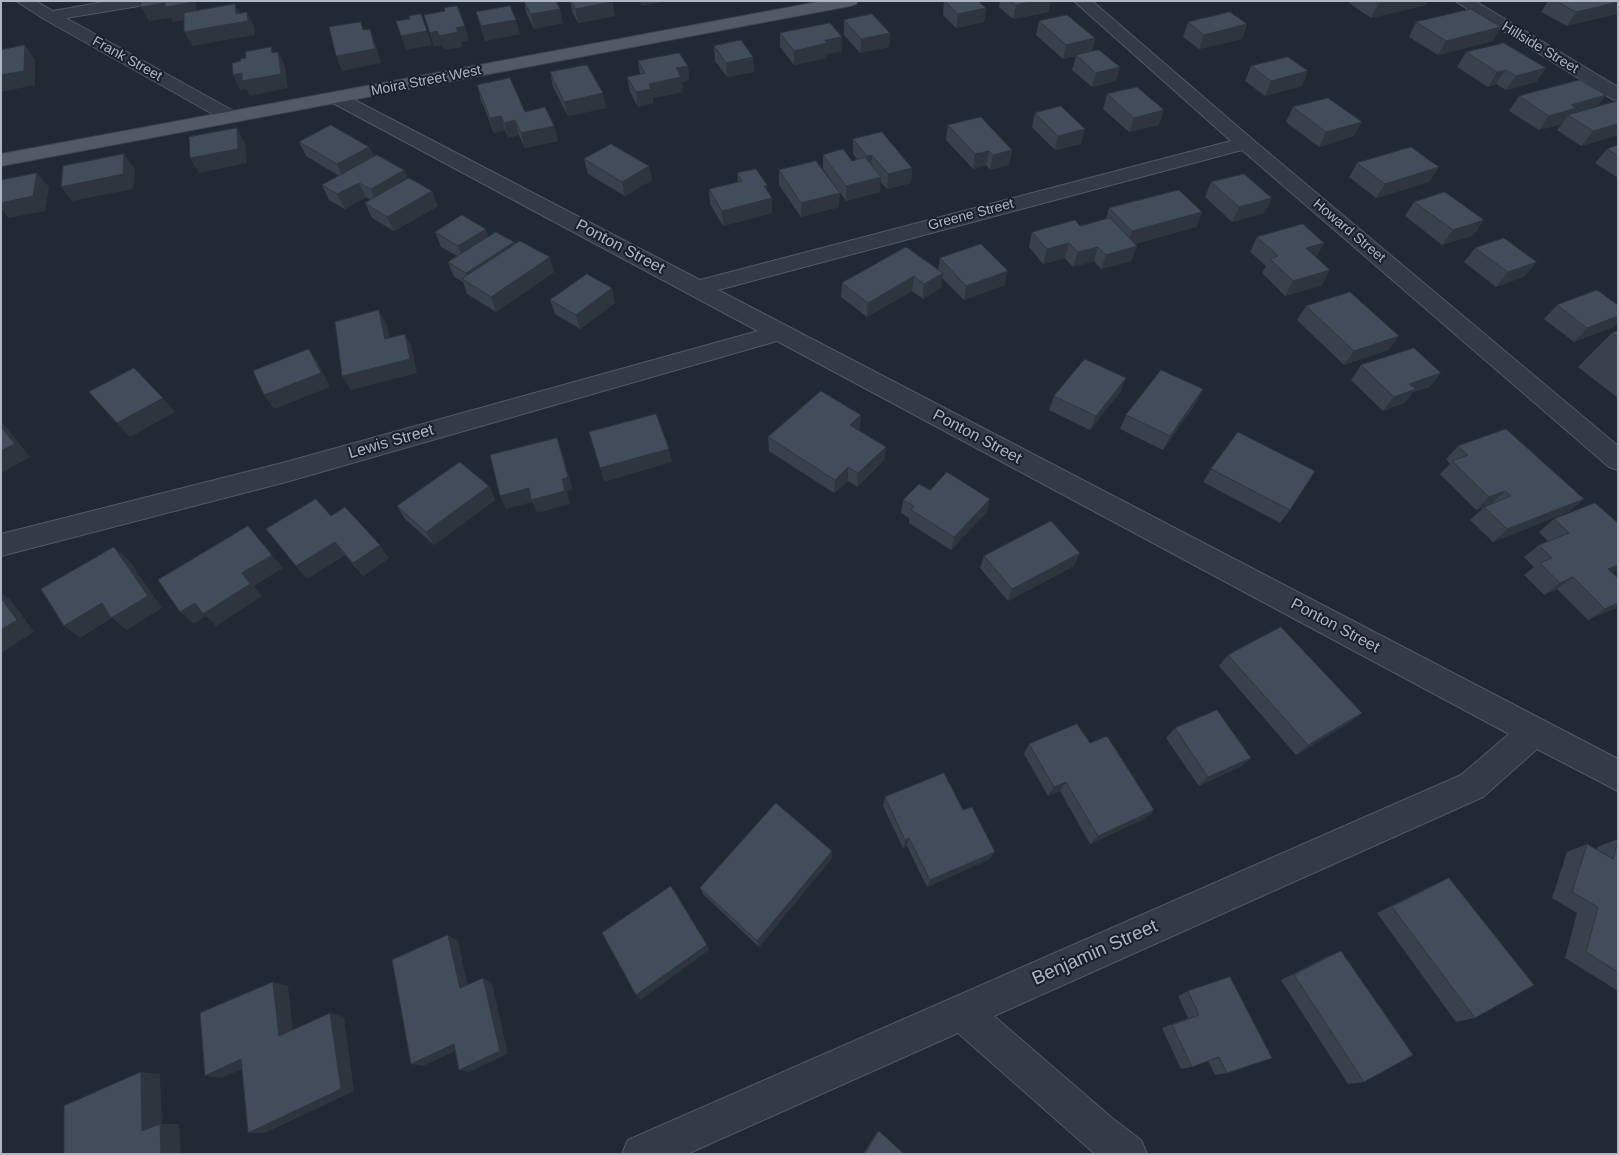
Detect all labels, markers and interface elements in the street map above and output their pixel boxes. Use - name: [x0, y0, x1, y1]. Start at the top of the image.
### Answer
- street label: Hillside Street: [1499, 19, 1581, 77]
- street label: Frank Street: [89, 33, 165, 85]
- street label: Moira Street West: [370, 62, 482, 100]
- street label: Greene Street: [926, 196, 1016, 234]
- street label: Howard Street: [1309, 196, 1389, 266]
- street label: Ponton Street: [572, 216, 668, 278]
- street label: Ponton Street: [929, 406, 1025, 468]
- street label: Lewis Street: [346, 421, 436, 463]
- street label: Ponton Street: [1287, 595, 1383, 657]
- street label: Benjamin Street: [1029, 915, 1161, 991]

